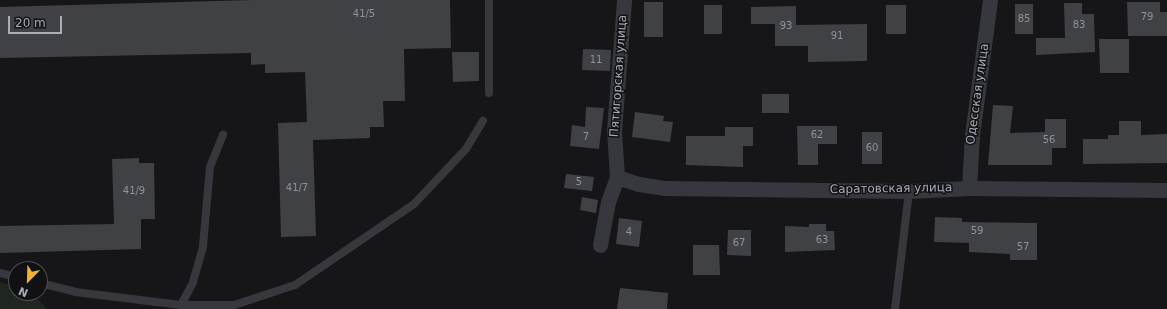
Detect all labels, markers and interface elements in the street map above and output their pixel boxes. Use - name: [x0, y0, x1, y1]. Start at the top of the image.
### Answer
- scale bar: [10, 8, 64, 34]
- house number: 41/5: [353, 8, 375, 20]
- house number: 79: [1141, 11, 1153, 23]
- house number: 85: [1018, 13, 1030, 25]
- street label: Пятигорская улица: [608, 14, 630, 138]
- text: 20 m: [15, 16, 46, 30]
- house number: 83: [1073, 19, 1085, 31]
- house number: 93: [780, 20, 792, 32]
- house number: 91: [831, 30, 843, 42]
- street label: Одесская улица: [964, 42, 992, 146]
- house number: 11: [590, 54, 602, 66]
- house number: 62: [811, 129, 823, 141]
- house number: 7: [583, 131, 589, 143]
- house number: 56: [1043, 134, 1055, 146]
- house number: 60: [866, 142, 878, 154]
- house number: 5: [576, 176, 582, 188]
- street label: Саратовская улица: [830, 181, 952, 197]
- house number: 41/7: [286, 182, 308, 194]
- house number: 41/9: [123, 185, 145, 197]
- house number: 59: [971, 225, 983, 237]
- house number: 4: [626, 226, 632, 238]
- house number: 63: [816, 234, 828, 246]
- house number: 67: [733, 237, 745, 249]
- house number: 57: [1017, 241, 1029, 253]
- north arrow: [8, 261, 48, 301]
- text: N: [17, 284, 30, 299]

